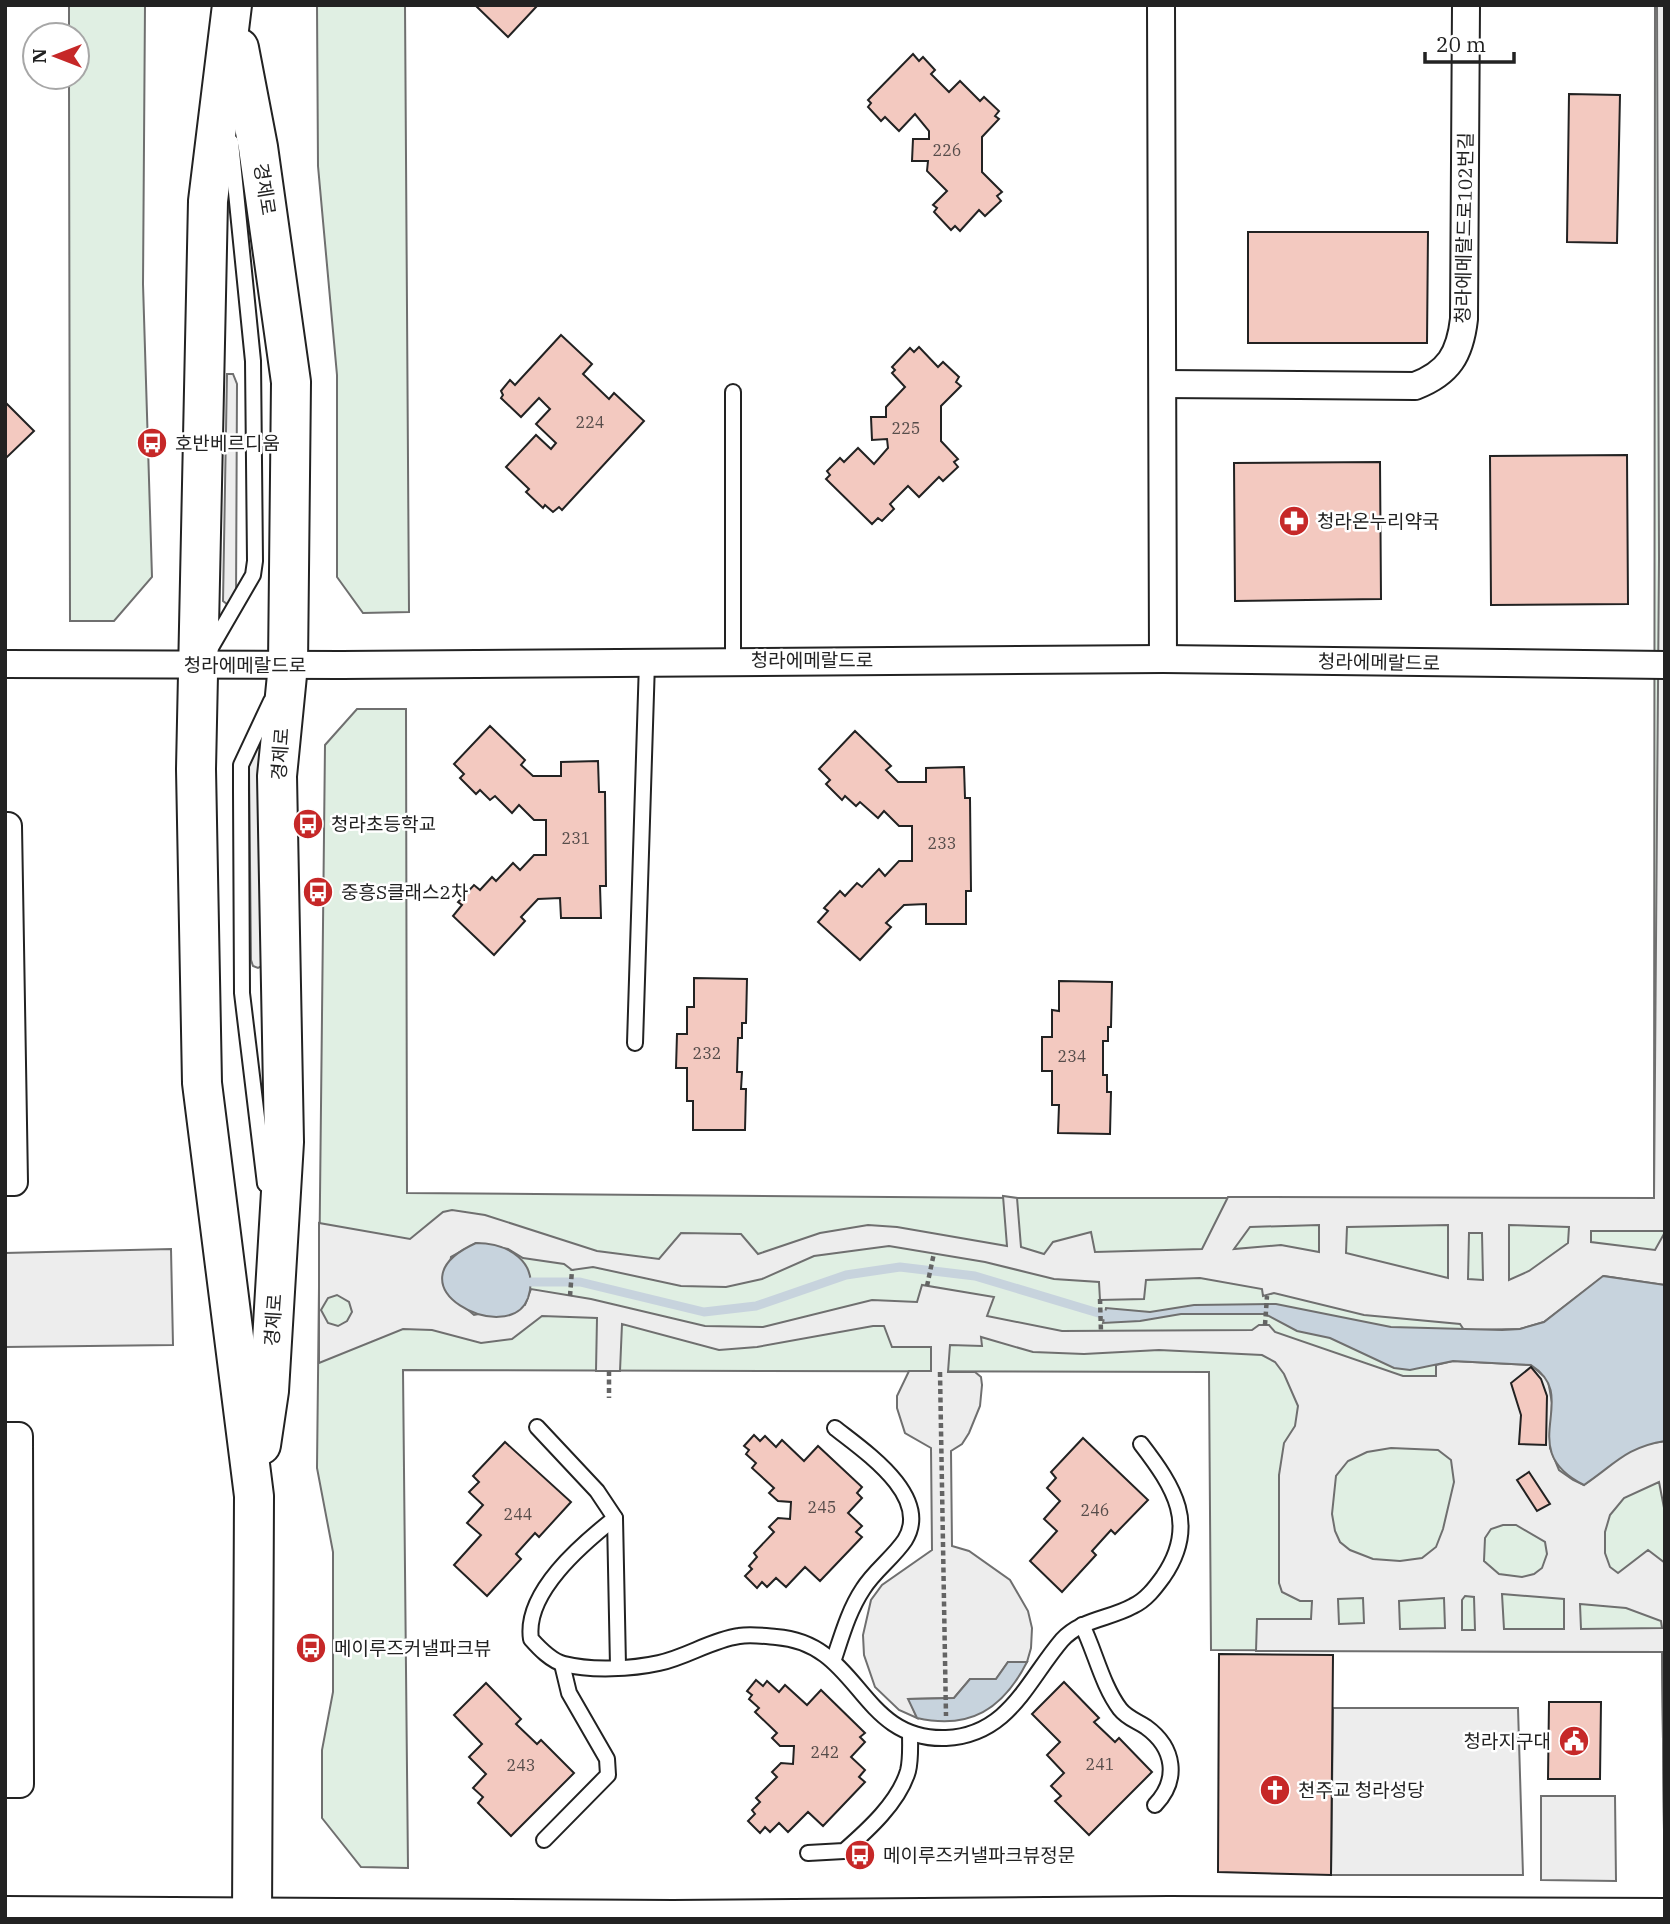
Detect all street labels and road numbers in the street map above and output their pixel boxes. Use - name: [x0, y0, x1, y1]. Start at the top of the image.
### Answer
- street label: 청라에메랄드로102번길: [1450, 132, 1478, 324]
- street label: 경제로: [249, 161, 281, 217]
- street label: 청라에메랄드로: [751, 648, 873, 672]
- street label: 청라에메랄드로: [1318, 649, 1440, 675]
- street label: 청라에메랄드로: [184, 653, 306, 677]
- street label: 경제로: [266, 727, 294, 781]
- street label: 경제로: [259, 1293, 287, 1347]

